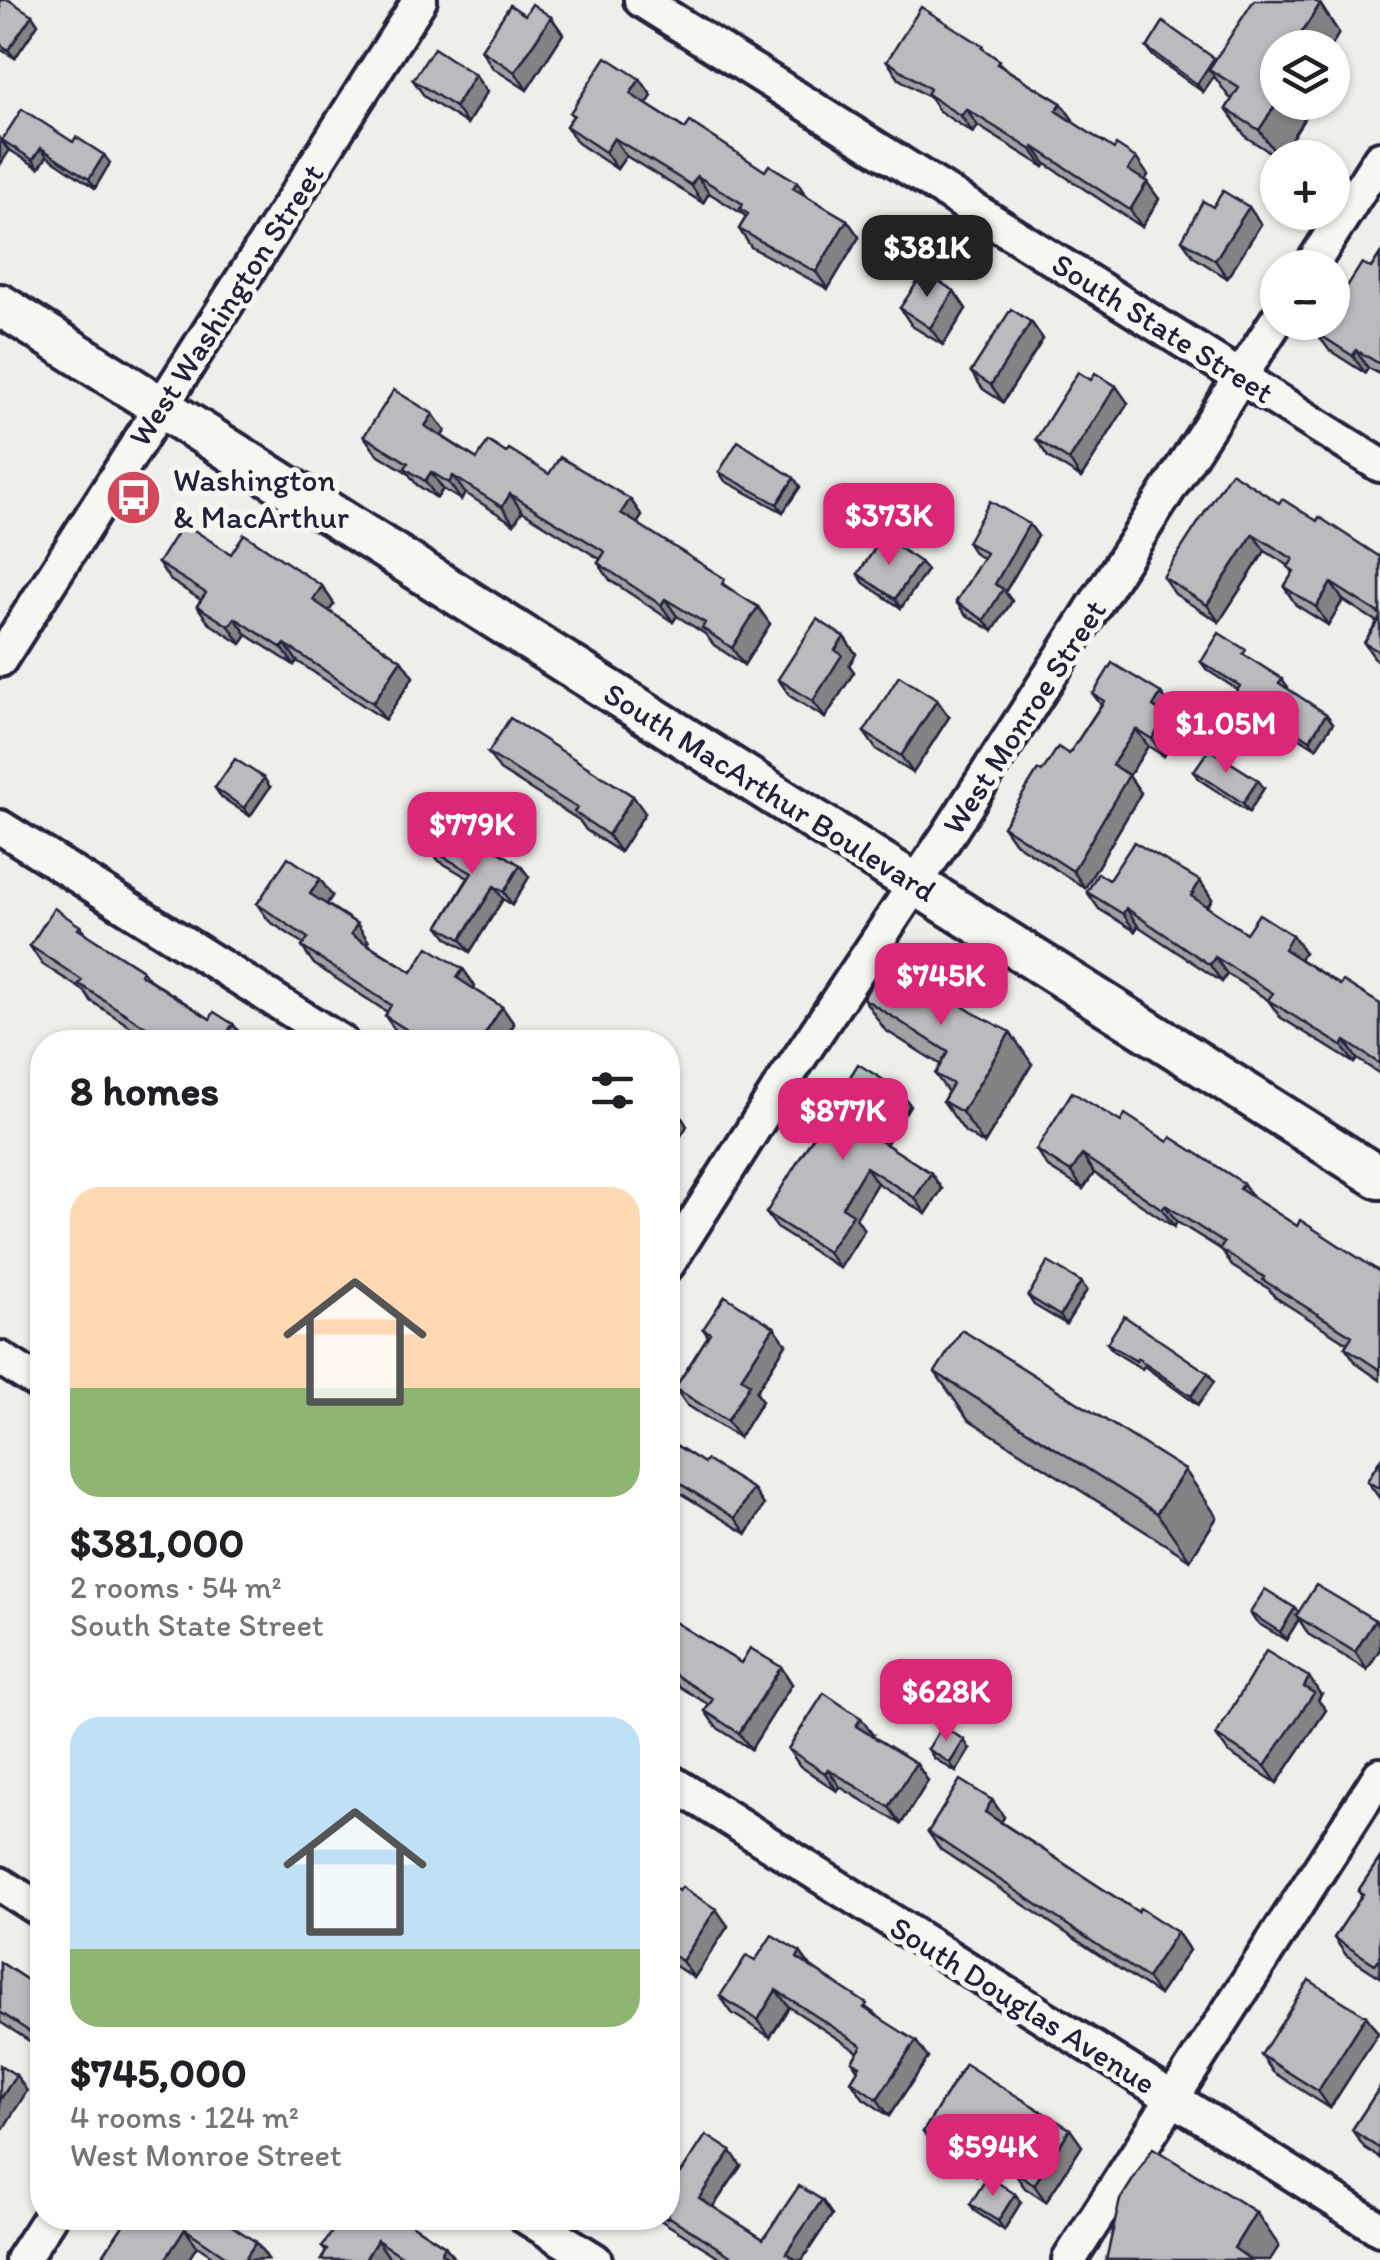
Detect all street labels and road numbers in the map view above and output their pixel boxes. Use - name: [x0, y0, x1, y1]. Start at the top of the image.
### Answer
- street label: West Washington Street: [120, 157, 332, 453]
- street label: South State Street: [1045, 245, 1281, 411]
- street label: West Monroe Street: [934, 593, 1114, 841]
- street label: South MacArthur Boulevard: [597, 674, 943, 910]
- street label: South Douglas Avenue: [883, 1908, 1163, 2102]

